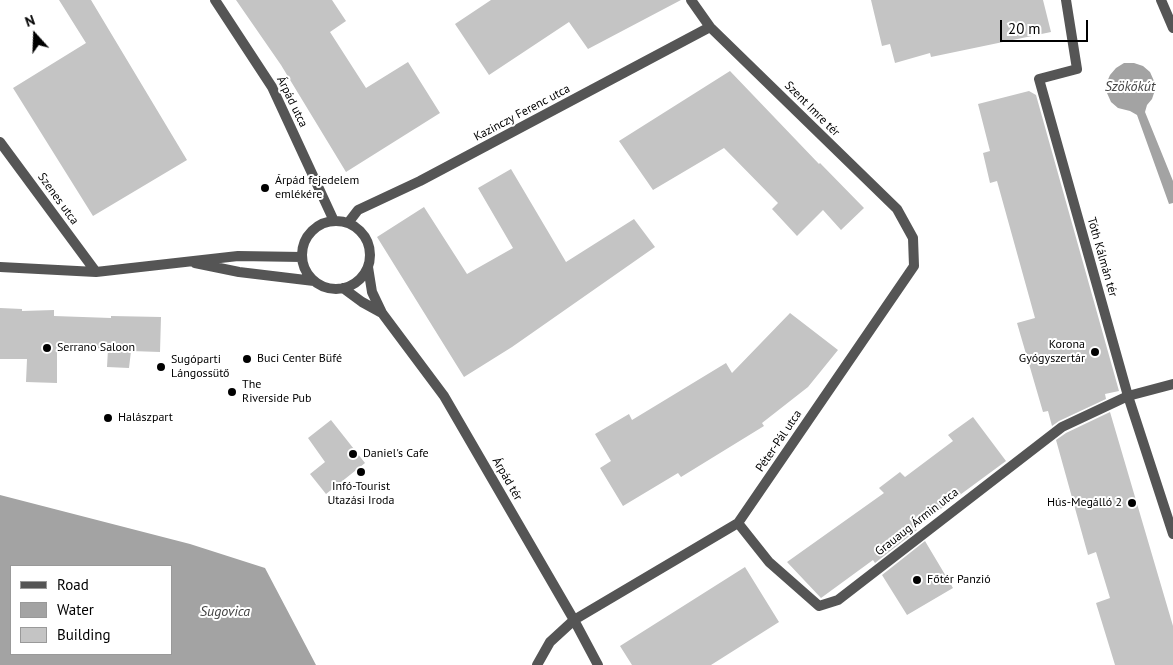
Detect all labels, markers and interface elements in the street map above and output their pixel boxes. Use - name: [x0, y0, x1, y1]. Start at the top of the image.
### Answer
- north arrow: [10, 10, 60, 60]
- scale bar: [1003, 10, 1090, 42]
- text: N: [22, 11, 37, 31]
- text: 20 m: [1008, 19, 1041, 38]
- street label: Árpád utca: [273, 74, 311, 130]
- street label: Szent Imre tér: [781, 78, 843, 140]
- water label: Szökőkút: [1105, 79, 1155, 95]
- street label: Kazinczy Ferenc utca: [471, 82, 573, 144]
- street label: Szenes utca: [34, 170, 82, 228]
- place label: Árpád fejedelem emlékére: [275, 174, 359, 202]
- marker: Árpád fejedelem emlékére: [259, 182, 271, 194]
- street label: Tóth Kálmán tér: [1084, 216, 1120, 298]
- place label: Korona Gyógyszertár: [1019, 338, 1085, 366]
- place label: Serrano Saloon: [57, 341, 135, 355]
- marker: Serrano Saloon: [41, 342, 53, 354]
- marker: Korona Gyógyszertár: [1089, 346, 1101, 358]
- place label: Buci Center Büfé: [257, 352, 342, 366]
- place label: Sugóparti Lángossütő: [171, 353, 230, 381]
- marker: Buci Center Büfé: [241, 353, 253, 365]
- marker: Sugóparti Lángossütő: [155, 361, 167, 373]
- place label: The Riverside Pub: [242, 378, 311, 406]
- marker: The Riverside Pub: [226, 386, 238, 398]
- street label: Péter-Pál utca: [753, 407, 805, 475]
- place label: Halászpart: [118, 411, 173, 425]
- marker: Halászpart: [102, 412, 114, 424]
- place label: Daniel's Cafe: [363, 447, 429, 461]
- marker: Daniel's Cafe: [347, 448, 359, 460]
- street label: Árpád tér: [489, 455, 525, 503]
- marker: Infó-Tourist Utazási Iroda: [355, 466, 367, 478]
- place label: Infó-Tourist Utazási Iroda: [327, 480, 395, 508]
- street label: Grauaug Ármin utca: [873, 485, 961, 559]
- place label: Hús-Megálló 2: [1047, 496, 1122, 510]
- marker: Hús-Megálló 2: [1126, 497, 1138, 509]
- legend: [10, 565, 172, 655]
- place label: Főtér Panzió: [927, 573, 991, 587]
- marker: Főtér Panzió: [911, 574, 923, 586]
- text: Road: [57, 575, 89, 594]
- text: Water: [57, 600, 94, 619]
- water label: Sugovica: [200, 604, 250, 620]
- text: Building: [57, 625, 111, 644]

